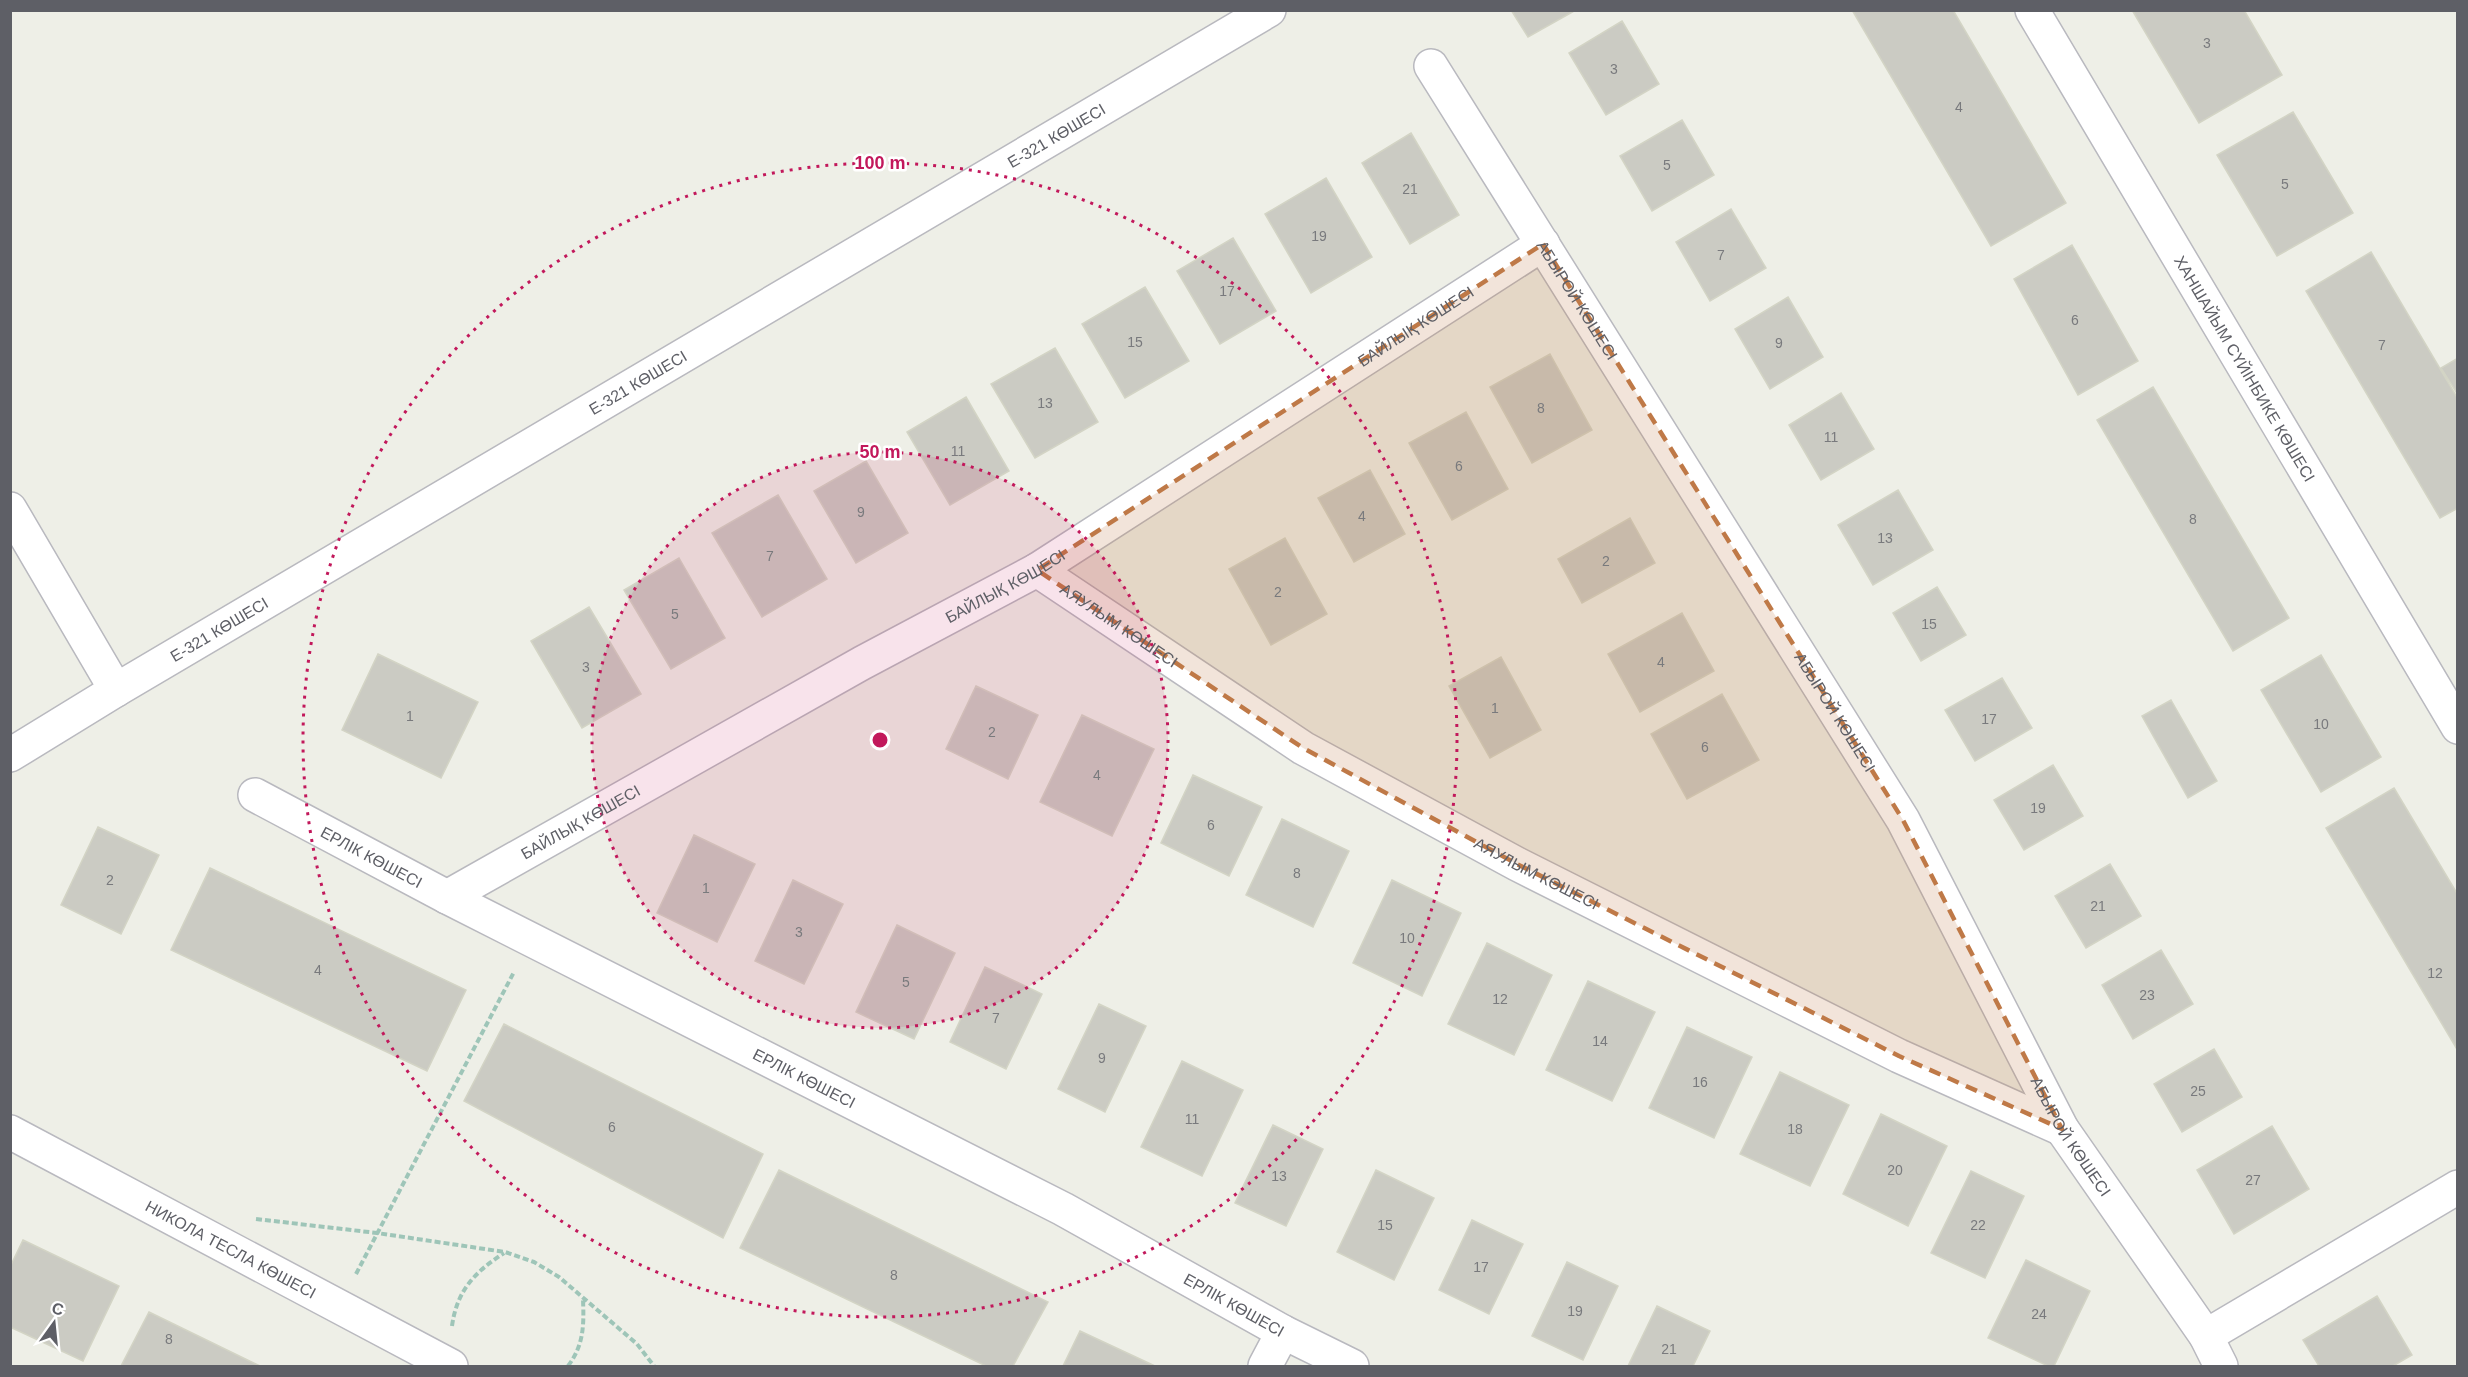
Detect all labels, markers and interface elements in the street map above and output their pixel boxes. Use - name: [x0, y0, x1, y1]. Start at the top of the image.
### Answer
- house number: 3: [2203, 35, 2211, 51]
- house number: 3: [1610, 61, 1618, 77]
- house number: 4: [1955, 99, 1963, 115]
- street label: Е-321 КӨШЕСІ: [1004, 100, 1108, 171]
- text: 100 m: [854, 153, 906, 173]
- house number: 5: [1663, 157, 1671, 173]
- house number: 5: [2281, 176, 2289, 192]
- house number: 21: [1402, 181, 1418, 197]
- house number: 19: [1311, 228, 1327, 244]
- street label: АБЫРОЙ КӨШЕСІ: [1534, 237, 1621, 363]
- house number: 7: [1717, 247, 1725, 263]
- street label: ХАНШАЙЫМ СҮЙІНБИКЕ КӨШЕСІ: [2171, 253, 2319, 484]
- house number: 17: [1219, 283, 1235, 299]
- street label: БАЙЛЫҚ КӨШЕСІ: [1355, 283, 1477, 369]
- house number: 6: [2071, 312, 2079, 328]
- house number: 15: [1127, 334, 1143, 350]
- house number: 9: [1775, 335, 1783, 351]
- house number: 7: [2378, 337, 2386, 353]
- street label: Е-321 КӨШЕСІ: [586, 347, 690, 418]
- house number: 13: [1037, 395, 1053, 411]
- house number: 8: [1537, 400, 1545, 416]
- house number: 11: [1824, 429, 1838, 445]
- text: 50 m: [859, 442, 901, 462]
- house number: 11: [951, 443, 965, 459]
- house number: 6: [1455, 458, 1463, 474]
- house number: 9: [857, 504, 865, 520]
- house number: 4: [1358, 508, 1366, 524]
- house number: 8: [2189, 511, 2197, 527]
- house number: 13: [1877, 530, 1893, 546]
- street label: БАЙЛЫҚ КӨШЕСІ: [942, 546, 1068, 626]
- house number: 7: [766, 548, 774, 564]
- house number: 2: [1602, 553, 1610, 569]
- street label: АЯУЛЫМ КӨШЕСІ: [1057, 580, 1181, 670]
- house number: 2: [1274, 584, 1282, 600]
- street label: Е-321 КӨШЕСІ: [167, 594, 271, 665]
- house number: 5: [671, 606, 679, 622]
- house number: 15: [1921, 616, 1937, 632]
- street label: АБЫРОЙ КӨШЕСІ: [1792, 649, 1879, 775]
- house number: 4: [1657, 654, 1665, 670]
- house number: 3: [582, 659, 590, 675]
- house number: 1: [1491, 700, 1499, 716]
- house number: 1: [406, 708, 414, 724]
- house number: 17: [1981, 711, 1997, 727]
- house number: 10: [2313, 716, 2329, 732]
- house number: 2: [988, 724, 996, 740]
- centre of rings: [870, 730, 890, 750]
- house number: 6: [1701, 739, 1709, 755]
- house number: 4: [1093, 767, 1101, 783]
- street label: БАЙЛЫҚ КӨШЕСІ: [518, 782, 643, 862]
- house number: 19: [2030, 800, 2046, 816]
- house number: 6: [1207, 817, 1215, 833]
- street label: ЕРЛІК КӨШЕСІ: [318, 823, 425, 891]
- street label: АЯУЛЫМ КӨШЕСІ: [1471, 834, 1601, 912]
- house number: 8: [1293, 865, 1301, 881]
- house number: 2: [106, 872, 114, 888]
- house number: 1: [702, 880, 710, 896]
- house number: 21: [2090, 898, 2106, 914]
- house number: 3: [795, 924, 803, 940]
- house number: 10: [1399, 930, 1415, 946]
- house number: 4: [314, 962, 322, 978]
- house number: 12: [2427, 965, 2443, 981]
- house number: 5: [902, 974, 910, 990]
- house number: 23: [2139, 987, 2155, 1003]
- house number: 12: [1492, 991, 1508, 1007]
- house number: 7: [992, 1010, 1000, 1026]
- house number: 14: [1592, 1033, 1608, 1049]
- street label: ЕРЛІК КӨШЕСІ: [750, 1045, 858, 1111]
- house number: 9: [1098, 1050, 1106, 1066]
- house number: 16: [1692, 1074, 1708, 1090]
- street label: АБЫРОЙ КӨШЕСІ: [2028, 1074, 2114, 1199]
- house number: 25: [2190, 1083, 2206, 1099]
- house number: 11: [1185, 1111, 1199, 1127]
- house number: 6: [608, 1119, 616, 1135]
- house number: 18: [1787, 1121, 1803, 1137]
- house number: 20: [1887, 1162, 1903, 1178]
- house number: 13: [1271, 1168, 1287, 1184]
- house number: 27: [2245, 1172, 2261, 1188]
- street label: НИКОЛА ТЕСЛА КӨШЕСІ: [143, 1197, 319, 1301]
- house number: 15: [1377, 1217, 1393, 1233]
- house number: 22: [1970, 1217, 1986, 1233]
- house number: 17: [1473, 1259, 1489, 1275]
- house number: 8: [890, 1267, 898, 1283]
- street label: ЕРЛІК КӨШЕСІ: [1181, 1270, 1287, 1340]
- north arrow: [24, 1293, 84, 1353]
- text: С: [50, 1299, 66, 1319]
- house number: 19: [1567, 1303, 1583, 1319]
- house number: 24: [2031, 1306, 2047, 1322]
- house number: 8: [165, 1331, 173, 1347]
- house number: 21: [1661, 1341, 1677, 1357]

